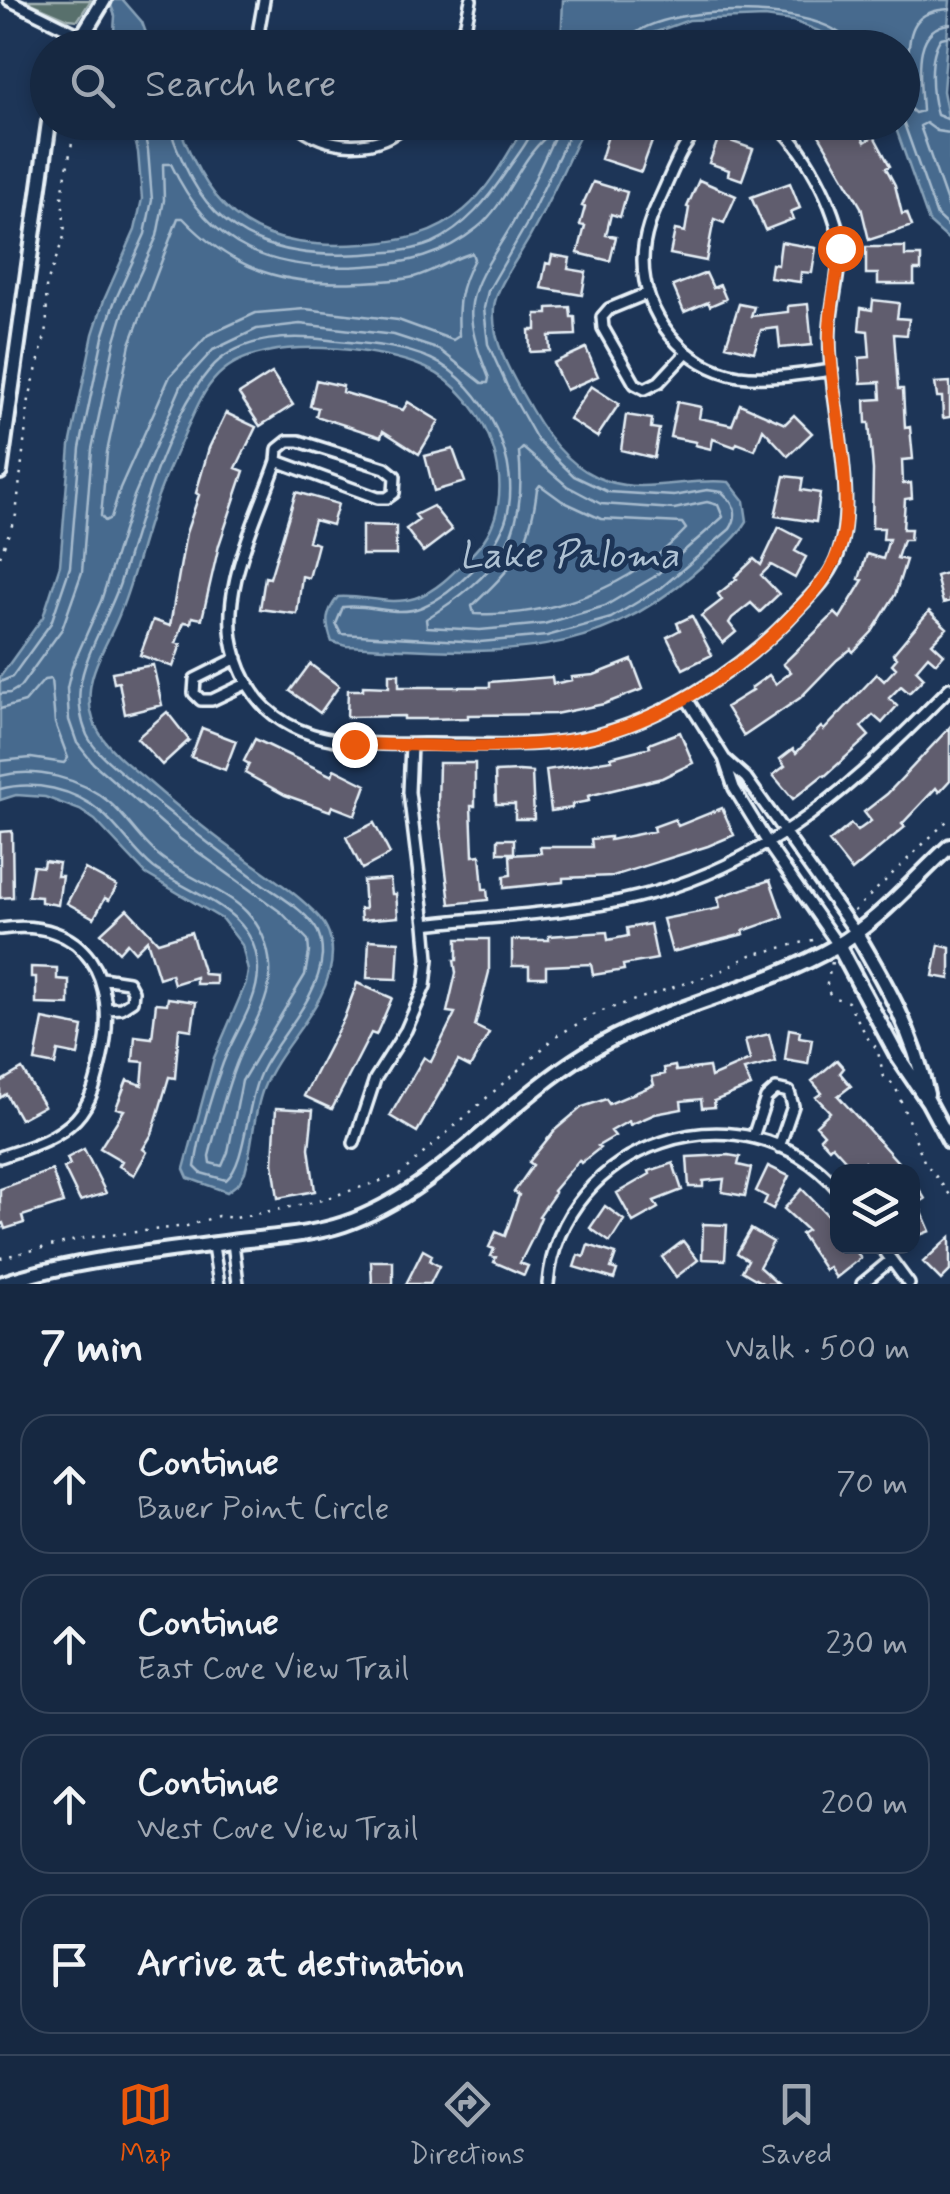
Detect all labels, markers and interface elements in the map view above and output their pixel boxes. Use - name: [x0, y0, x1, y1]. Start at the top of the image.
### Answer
- search box: [30, 30, 920, 140]
- icon: search: [65, 58, 120, 113]
- text: Search here: [145, 61, 336, 110]
- route start: [818, 226, 864, 272]
- water label: Lake Paloma: [459, 532, 679, 581]
- route end: [332, 722, 378, 768]
- map controls: [830, 1164, 920, 1254]
- button: layers: [830, 1164, 920, 1254]
- text: 7 min: [40, 1322, 143, 1377]
- text: Walk · 500 m: [725, 1328, 910, 1370]
- text: Continue: [137, 1439, 279, 1488]
- icon: ahead: [42, 1457, 97, 1512]
- text: 70 m: [836, 1463, 908, 1505]
- text: Bauer Point Circle: [137, 1488, 390, 1530]
- text: Continue: [137, 1599, 279, 1648]
- icon: ahead: [42, 1617, 97, 1672]
- text: 230 m: [825, 1623, 908, 1665]
- text: East Cove View Trail: [137, 1648, 409, 1690]
- text: Continue: [137, 1759, 279, 1808]
- icon: ahead: [42, 1777, 97, 1832]
- text: 200 m: [821, 1783, 908, 1825]
- text: West Cove View Trail: [137, 1808, 418, 1850]
- icon: arrive: [42, 1937, 97, 1992]
- text: Arrive at destination: [137, 1940, 464, 1989]
- tab: Map: [118, 2077, 173, 2174]
- tab: Directions: [410, 2077, 525, 2174]
- tab: Saved: [761, 2077, 832, 2174]

